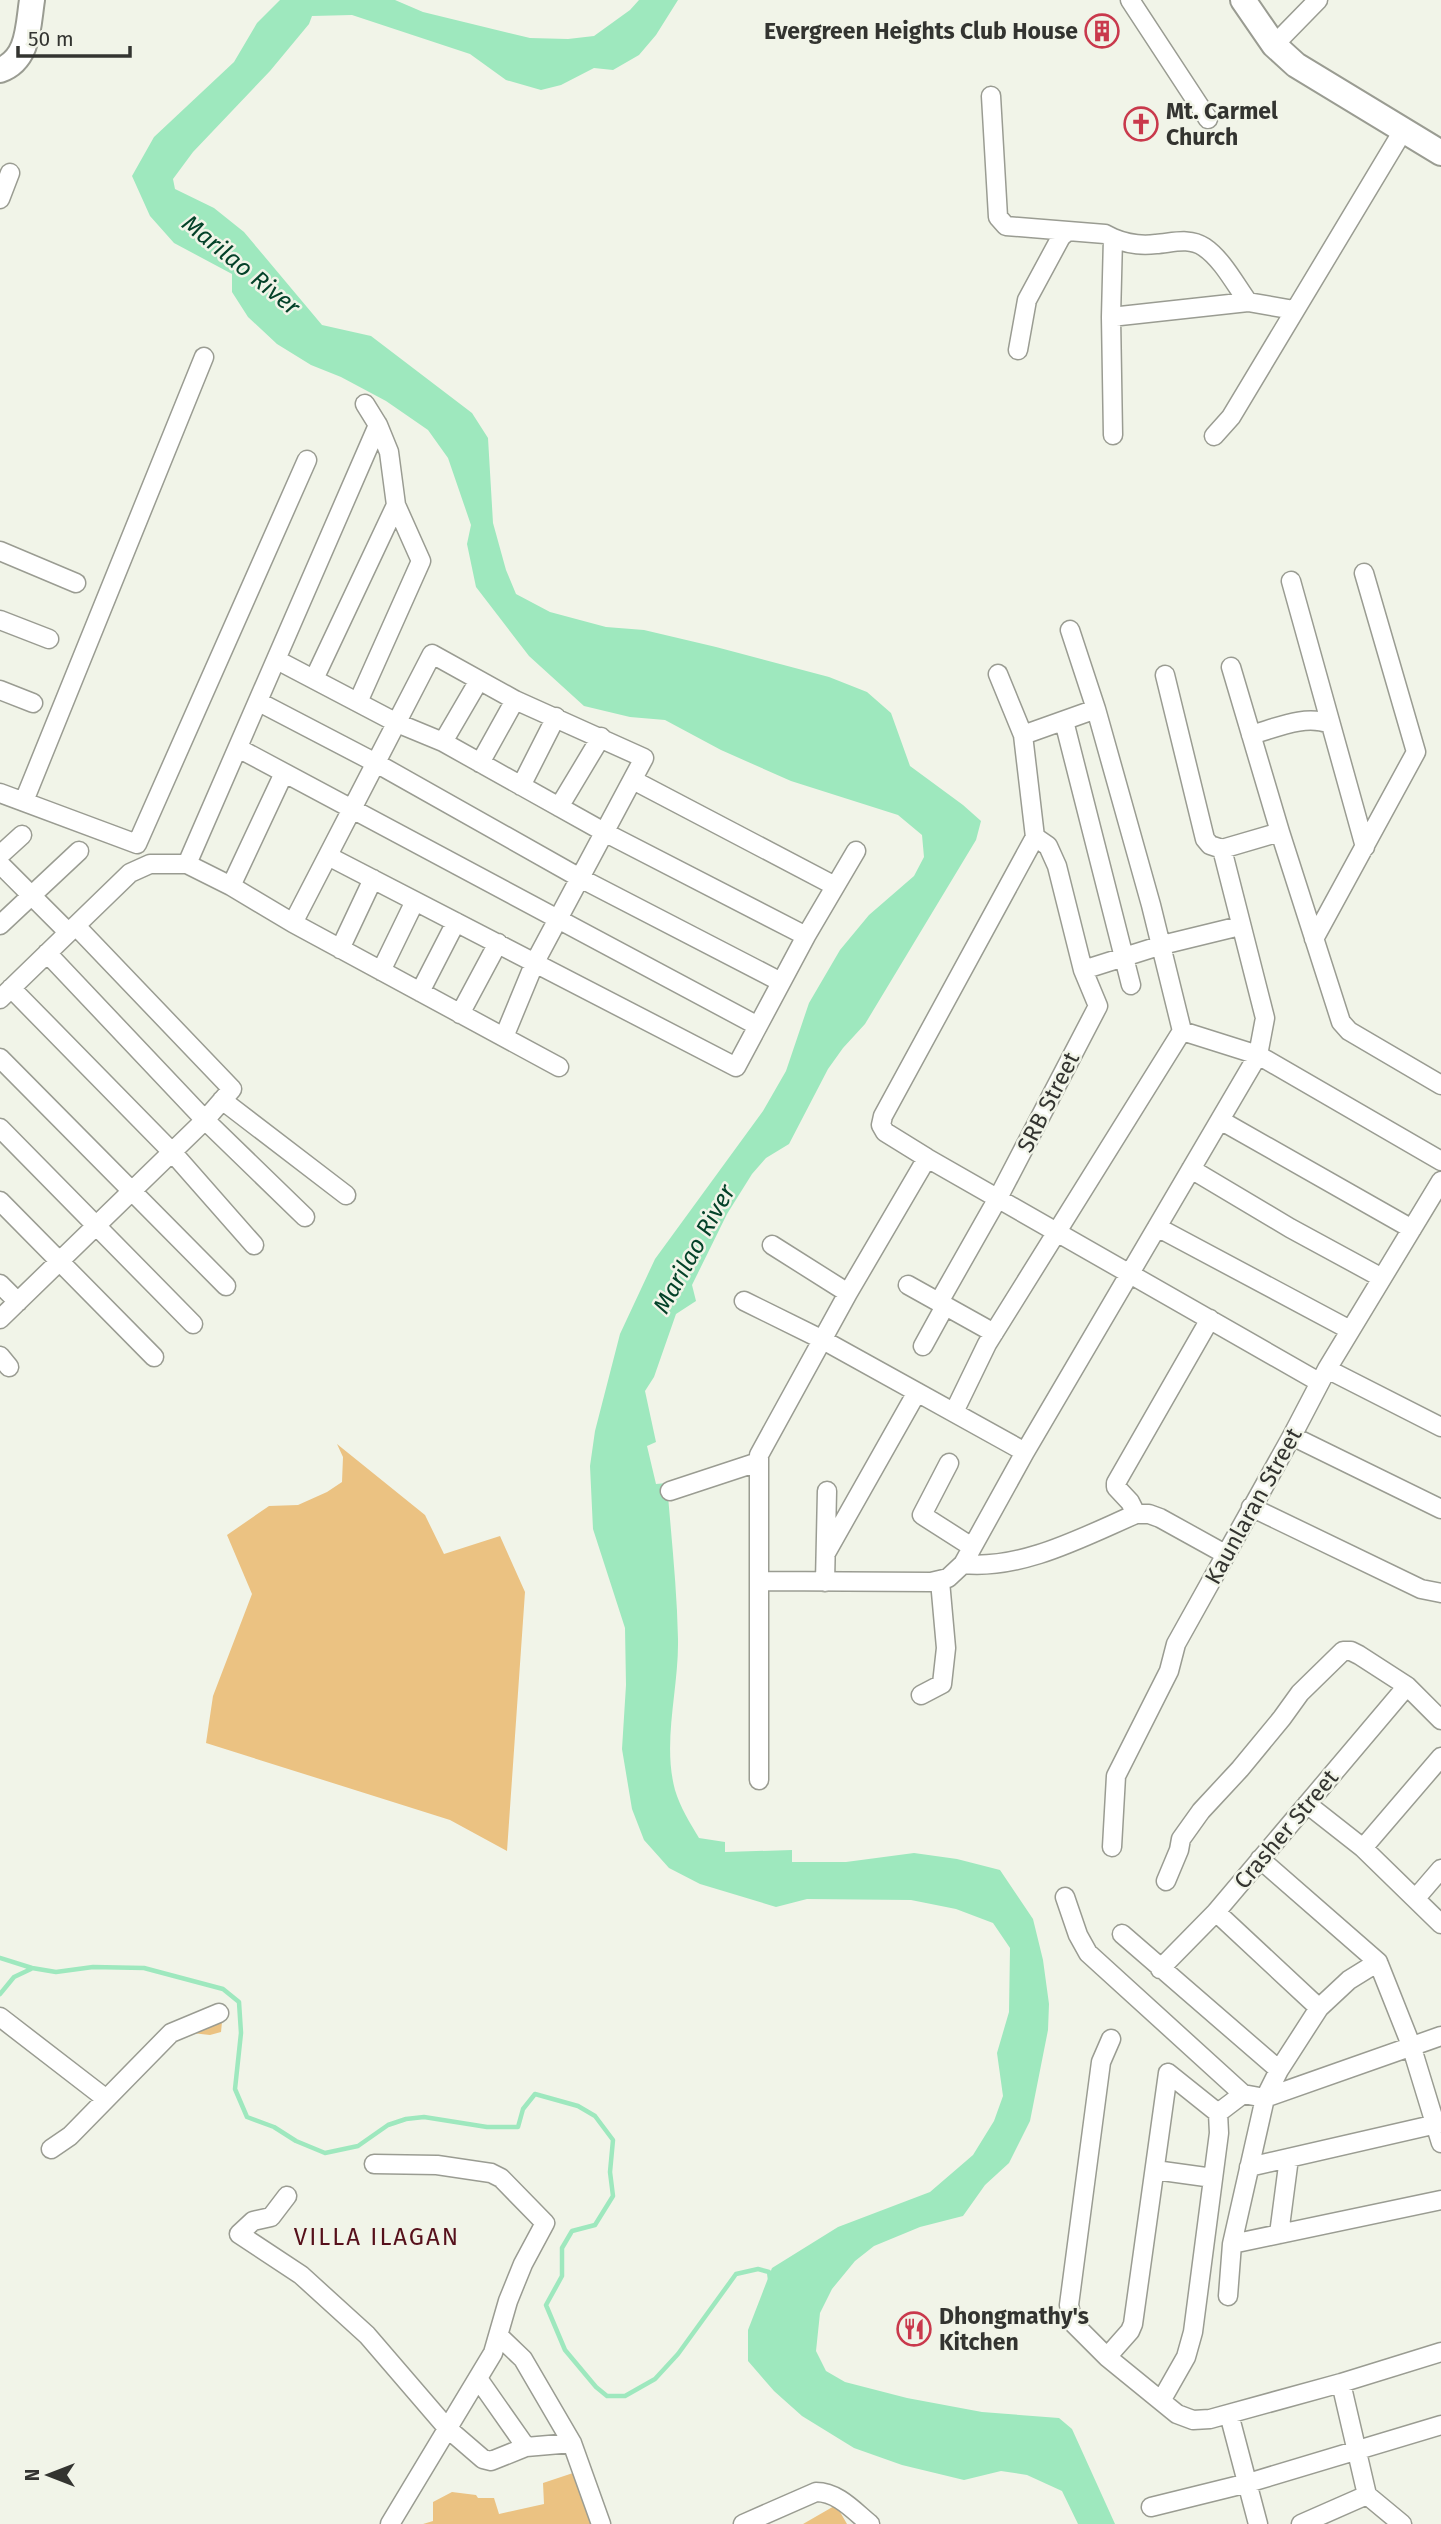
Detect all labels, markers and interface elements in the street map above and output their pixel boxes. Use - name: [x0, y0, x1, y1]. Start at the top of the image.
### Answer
- building icon: Evergreen Heights Club House: [1083, 12, 1121, 50]
- scale bar: [18, 14, 130, 58]
- place label: Evergreen Heights Club House: [764, 17, 1078, 45]
- text: 50 m: [28, 26, 74, 52]
- place label: Mt. Carmel Church: [1166, 97, 1278, 151]
- church icon: Mt. Carmel Church: [1122, 105, 1160, 143]
- water label: Marilao River: [177, 209, 306, 321]
- street label: SRB Street: [1011, 1046, 1086, 1157]
- water label: Marilao River: [647, 1179, 741, 1318]
- street label: Kaunlaran Street: [1198, 1422, 1308, 1589]
- street label: Crasher Street: [1228, 1763, 1344, 1894]
- district label: VILLA ILAGAN: [294, 2223, 460, 2251]
- place label: Dhongmathy's Kitchen: [939, 2302, 1089, 2356]
- restaurant icon: Dhongmathy's Kitchen: [895, 2310, 933, 2348]
- north arrow: [14, 2440, 84, 2510]
- text: N: [21, 2469, 44, 2481]

